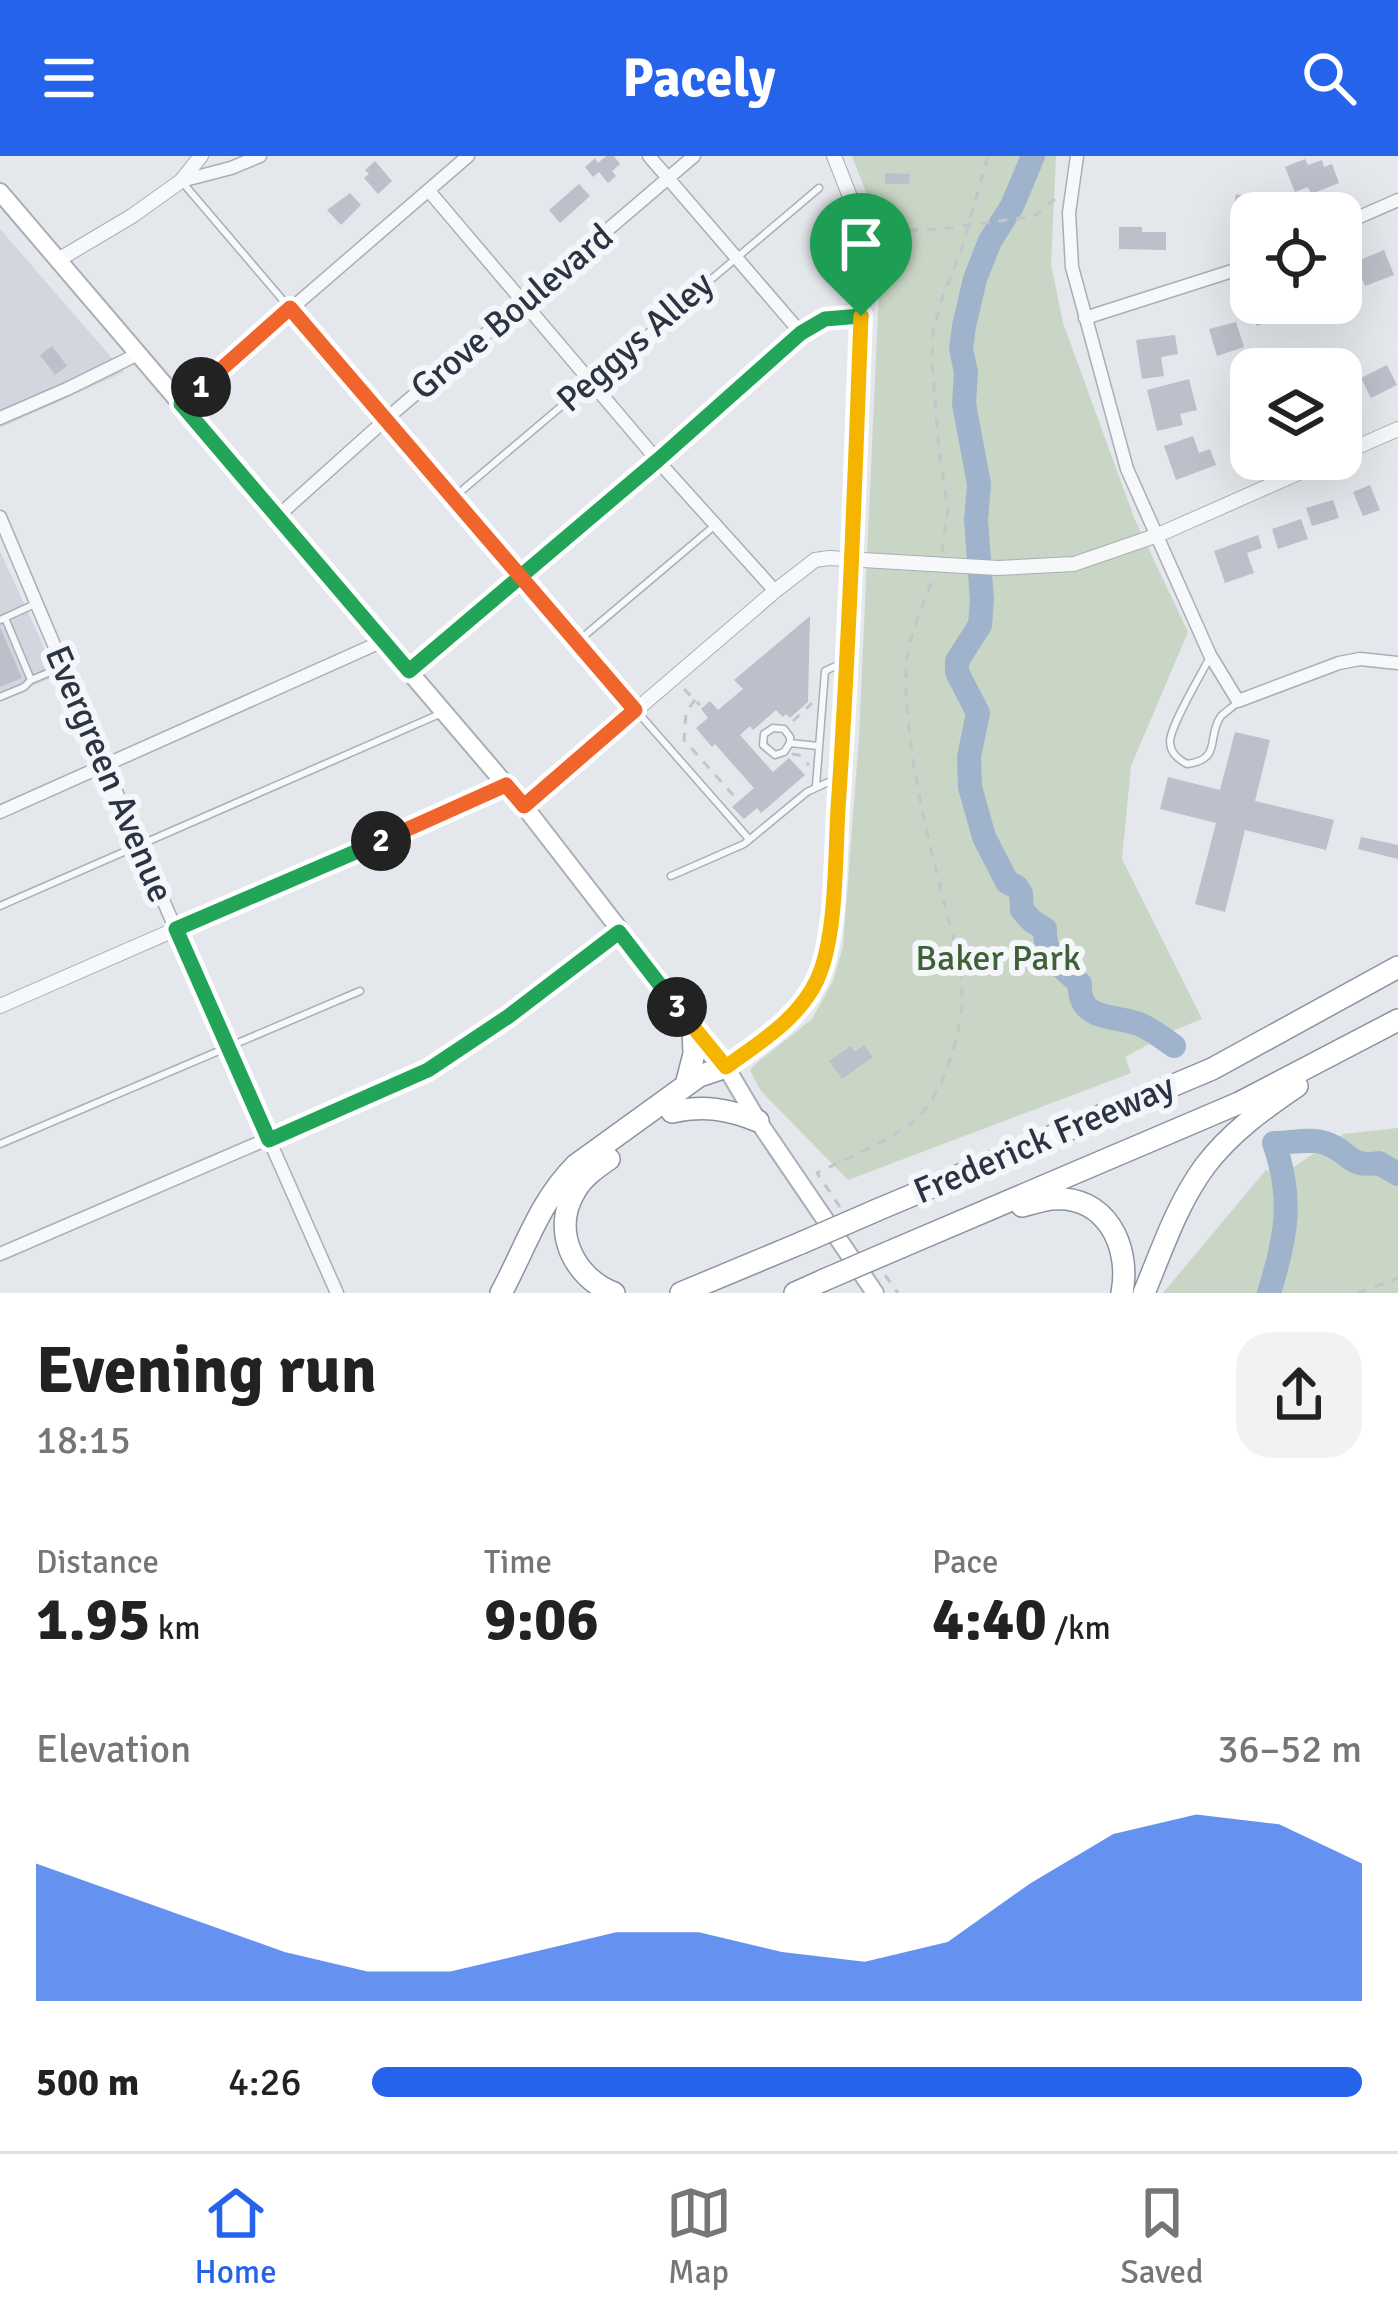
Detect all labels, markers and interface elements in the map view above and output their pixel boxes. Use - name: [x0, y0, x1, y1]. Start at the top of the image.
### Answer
- icon: menu: [36, 45, 102, 111]
- text: Pacely: [622, 45, 776, 112]
- icon: search: [1296, 45, 1362, 111]
- map controls: [1230, 192, 1362, 480]
- button: locate: [1230, 192, 1362, 324]
- pin: [810, 193, 912, 316]
- icon: arrive: [828, 211, 894, 277]
- street label: Grove Boulevard: [402, 214, 622, 410]
- street label: Peggys Alley: [548, 262, 722, 422]
- button: layers: [1230, 348, 1362, 480]
- pin: 1: [171, 357, 231, 417]
- text: 1: [192, 366, 210, 407]
- street label: Evergreen Avenue: [35, 639, 183, 909]
- pin: 2: [351, 811, 411, 871]
- text: 2: [372, 820, 390, 861]
- park label: Baker Park: [915, 936, 1081, 981]
- pin: 3: [647, 977, 707, 1037]
- text: 3: [668, 986, 686, 1027]
- street label: Frederick Freeway: [907, 1064, 1181, 1214]
- text: Evening run: [36, 1330, 377, 1411]
- button: share: [1236, 1332, 1362, 1458]
- text: 18:15: [36, 1416, 131, 1464]
- text: Distance: [36, 1542, 159, 1583]
- text: Time: [484, 1542, 552, 1583]
- text: Pace: [932, 1542, 998, 1583]
- text: 1.95: [36, 1583, 150, 1657]
- text: 9:06: [484, 1583, 599, 1657]
- text: 4:40: [932, 1583, 1047, 1657]
- text: km: [150, 1608, 201, 1649]
- text: /km: [1047, 1608, 1111, 1649]
- text: Elevation: [36, 1725, 191, 1773]
- text: 36–52 m: [1217, 1725, 1362, 1773]
- text: 500 m: [36, 2058, 139, 2106]
- text: 4:26: [228, 2058, 302, 2106]
- tab: Home: [194, 2180, 277, 2293]
- tab: Map: [666, 2180, 732, 2293]
- tab: Saved: [1120, 2180, 1204, 2293]

